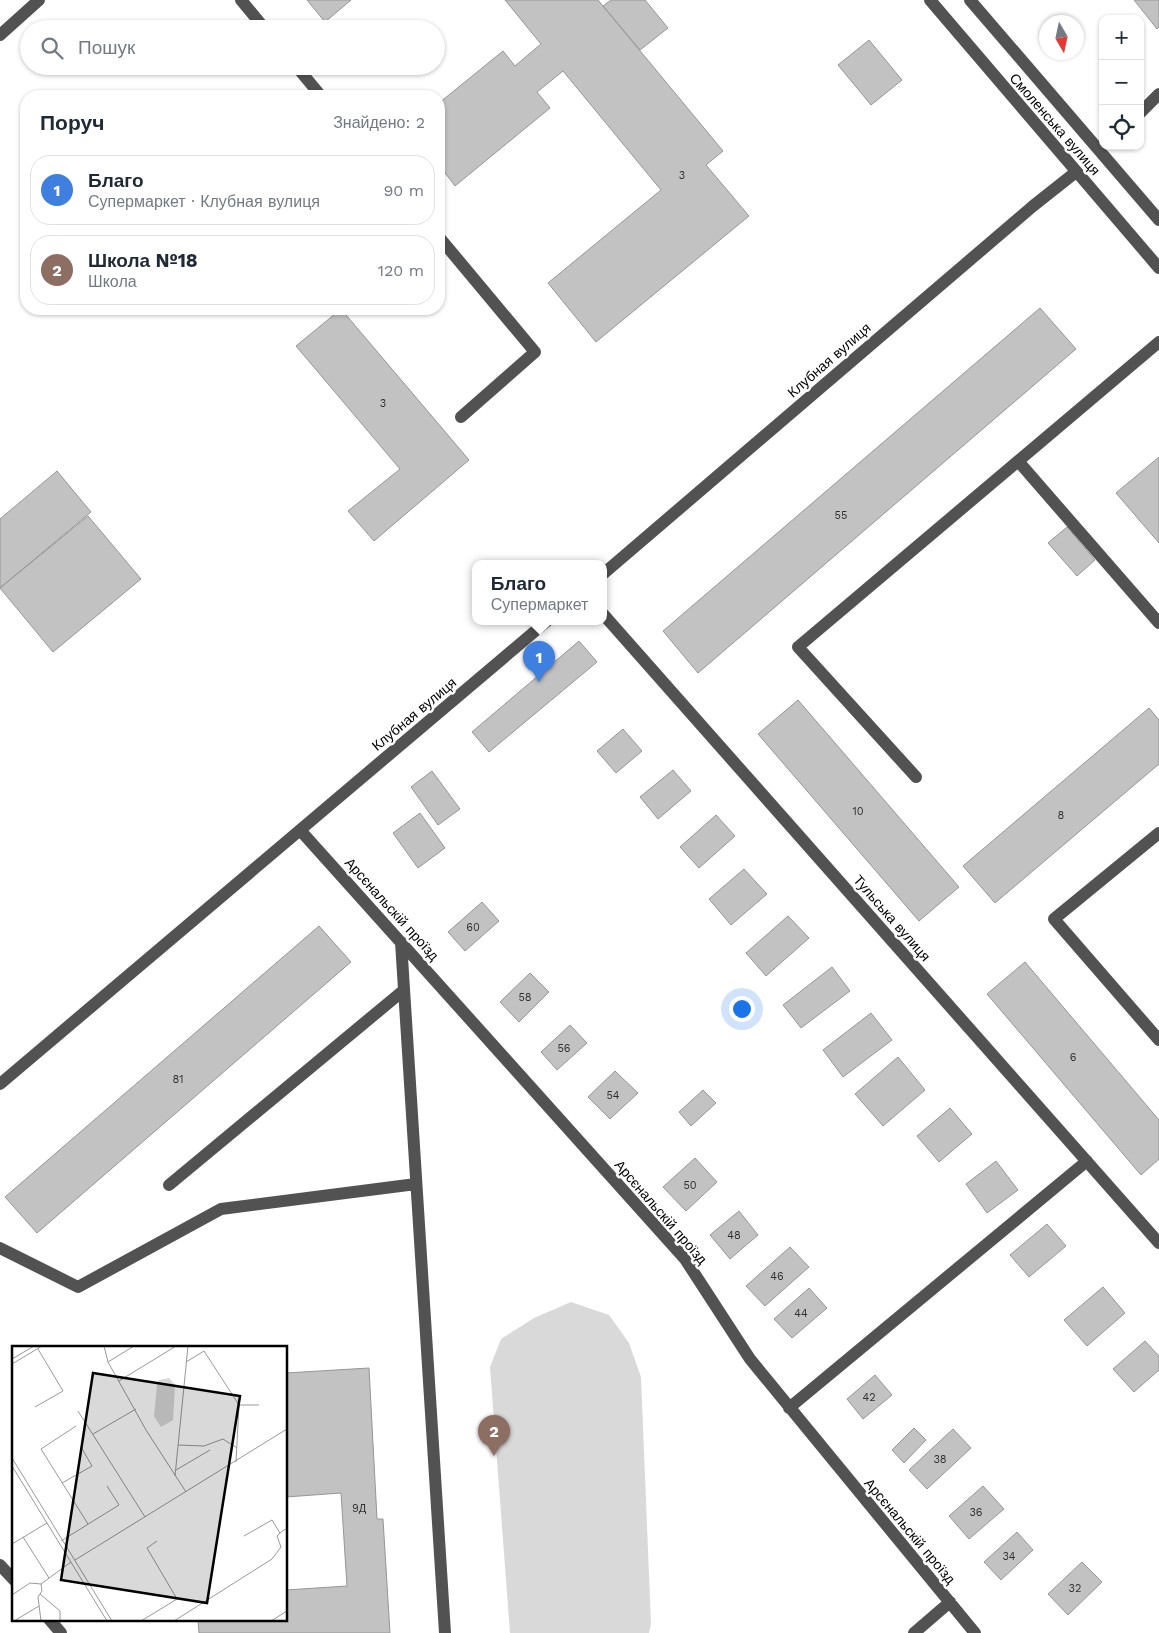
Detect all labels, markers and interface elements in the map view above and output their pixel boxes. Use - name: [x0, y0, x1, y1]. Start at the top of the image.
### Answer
- north arrow: [1039, 15, 1084, 60]
- map controls: [1099, 15, 1144, 150]
- button: +: [1099, 15, 1144, 60]
- search box: [20, 20, 445, 75]
- icon: search: [38, 34, 66, 62]
- text: Пошук: [78, 36, 135, 59]
- button: −: [1099, 60, 1144, 105]
- street label: Смоленська вулиця: [1006, 70, 1104, 178]
- button: locate: [1099, 105, 1144, 150]
- text: Поруч: [40, 110, 104, 135]
- text: Знайдено: 2: [333, 113, 425, 132]
- text: Благо: [88, 169, 144, 192]
- house number: 3: [679, 169, 685, 182]
- text: 1: [54, 181, 60, 200]
- text: 90 m: [383, 181, 424, 200]
- text: Супермаркет · Клубная вулиця: [88, 192, 320, 211]
- text: Школа №18: [88, 249, 198, 272]
- text: 2: [52, 261, 62, 280]
- text: 120 m: [378, 261, 424, 280]
- text: Школа: [88, 272, 137, 291]
- street label: Клубная вулиця: [784, 320, 874, 400]
- house number: 3: [380, 397, 386, 410]
- house number: 55: [835, 509, 847, 522]
- popup: [472, 560, 607, 625]
- text: Благо: [491, 572, 546, 595]
- text: Супермаркет: [491, 595, 588, 614]
- pin: 1: [523, 641, 555, 682]
- street label: Клубная вулиця: [369, 674, 459, 754]
- house number: 10: [852, 805, 864, 818]
- house number: 8: [1058, 809, 1065, 822]
- street label: Арсєнальскій проїзд: [342, 854, 442, 964]
- street label: Тульська вулиця: [850, 872, 934, 964]
- house number: 60: [466, 921, 480, 934]
- house number: 58: [518, 991, 532, 1004]
- your location: [729, 996, 755, 1022]
- house number: 56: [557, 1042, 571, 1055]
- house number: 6: [1070, 1051, 1077, 1064]
- house number: 81: [172, 1073, 184, 1086]
- house number: 54: [606, 1089, 620, 1102]
- street label: Арсєнальскій проїзд: [612, 1157, 710, 1267]
- house number: 50: [683, 1179, 697, 1192]
- house number: 48: [727, 1229, 741, 1242]
- house number: 46: [770, 1270, 784, 1283]
- house number: 44: [794, 1307, 808, 1320]
- inset map: [12, 1346, 288, 1620]
- house number: 42: [862, 1391, 876, 1404]
- pin: 2: [478, 1415, 510, 1456]
- house number: 38: [933, 1453, 947, 1466]
- street label: Арсєнальскій проїзд: [861, 1475, 959, 1587]
- house number: 9Д: [352, 1502, 367, 1515]
- house number: 36: [969, 1506, 983, 1519]
- house number: 34: [1002, 1550, 1016, 1563]
- house number: 32: [1069, 1582, 1081, 1595]

